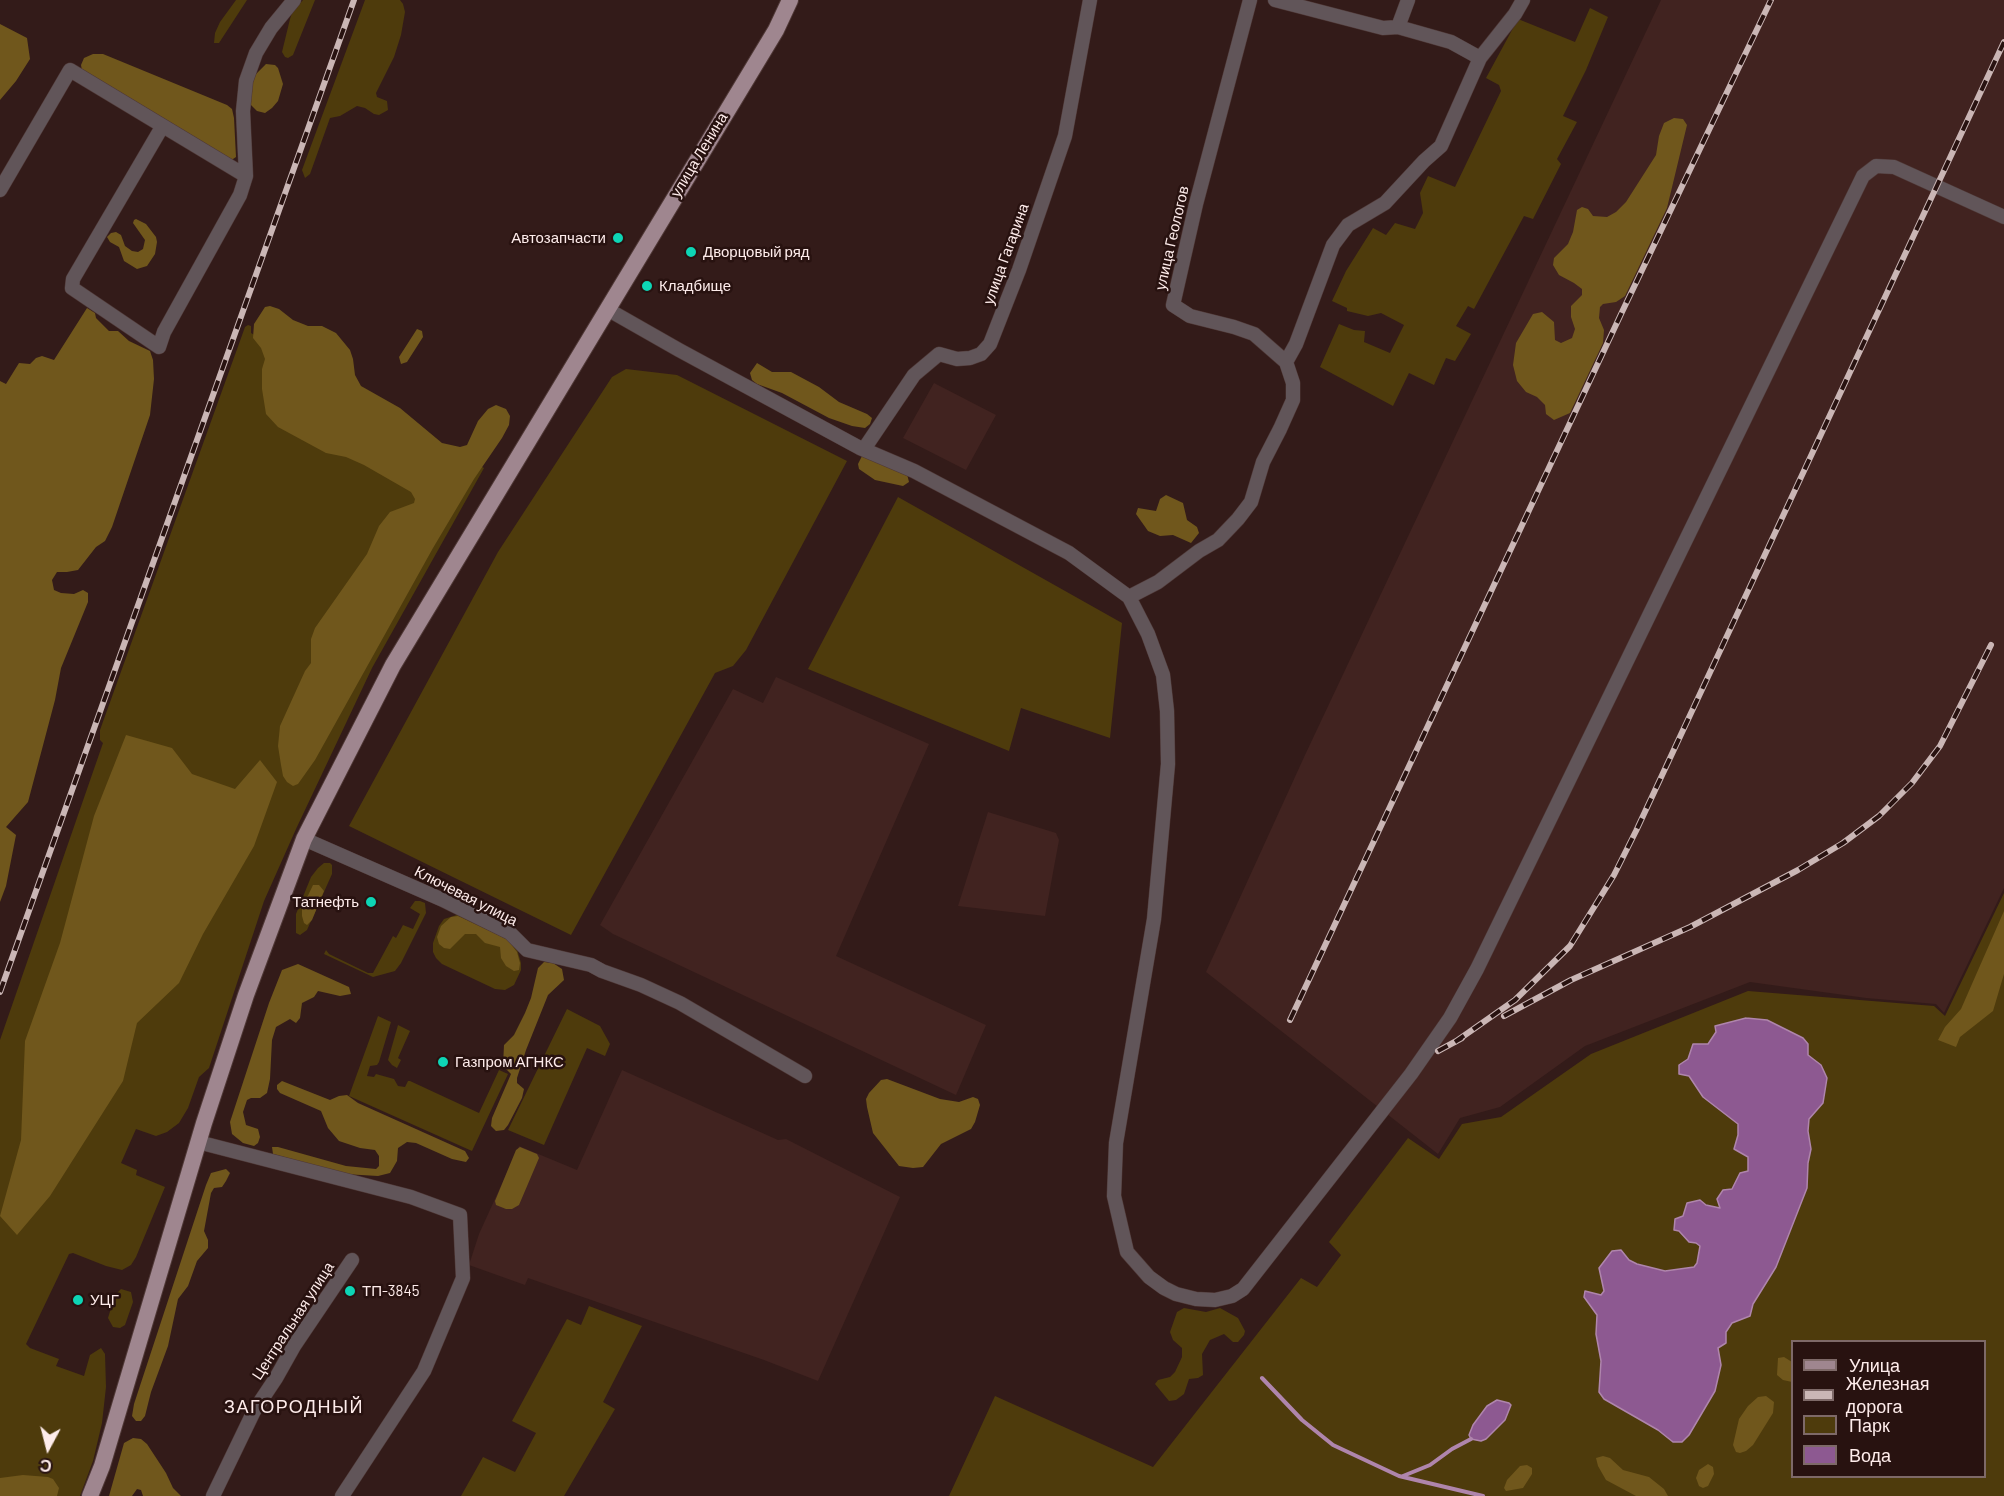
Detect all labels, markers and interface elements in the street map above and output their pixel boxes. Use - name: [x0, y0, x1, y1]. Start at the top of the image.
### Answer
- street label: улица Ленина: [667, 109, 731, 201]
- street label: улица Геологов: [1151, 184, 1193, 292]
- street label: улица Гагарина: [979, 201, 1033, 307]
- place label: Автозапчасти: [511, 229, 606, 247]
- marker: Автозапчасти: [611, 231, 625, 245]
- place label: Дворцовый ряд: [703, 243, 810, 261]
- marker: Дворцовый ряд: [684, 245, 698, 259]
- place label: Кладбище: [659, 277, 731, 295]
- marker: Кладбище: [640, 279, 654, 293]
- street label: Ключевая улица: [412, 862, 520, 930]
- place label: Татнефть: [292, 893, 359, 911]
- marker: Татнефть: [364, 895, 378, 909]
- place label: Газпром АГНКС: [455, 1053, 564, 1071]
- marker: Газпром АГНКС: [436, 1055, 450, 1069]
- street label: Центральная улица: [248, 1259, 338, 1383]
- place label: ТП-3845: [362, 1282, 419, 1300]
- marker: ТП-3845: [343, 1284, 357, 1298]
- place label: УЦГ: [90, 1291, 119, 1309]
- marker: УЦГ: [71, 1293, 85, 1307]
- legend: [1791, 1340, 1986, 1478]
- text: Улица: [1849, 1354, 1900, 1376]
- text: Железная дорога: [1846, 1372, 1930, 1417]
- district label: ЗАГОРОДНЫЙ: [224, 1396, 364, 1418]
- text: Парк: [1849, 1414, 1890, 1436]
- north arrow: [18, 1418, 78, 1478]
- text: Вода: [1849, 1444, 1891, 1466]
- text: С: [39, 1456, 53, 1476]

